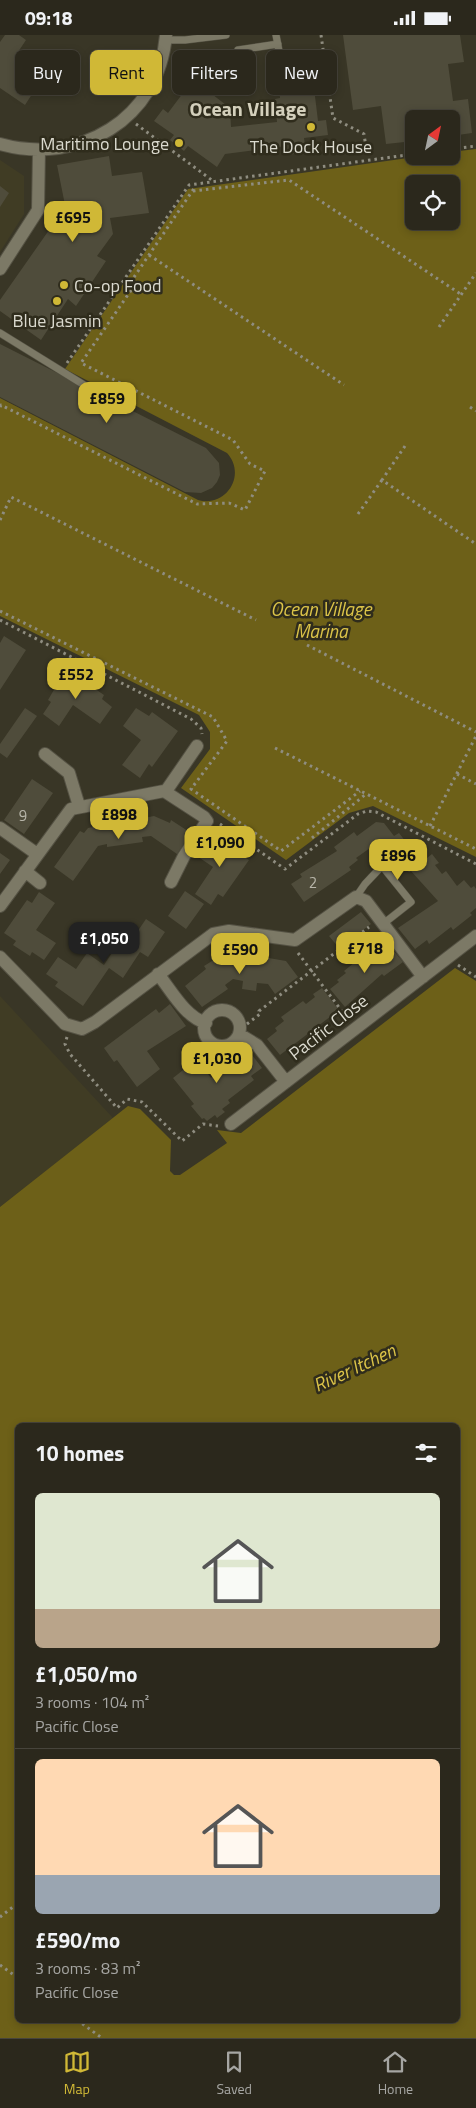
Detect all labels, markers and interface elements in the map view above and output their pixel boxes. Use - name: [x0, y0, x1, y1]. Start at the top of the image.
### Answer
- text: 09:18: [25, 3, 72, 32]
- chip: Buy: [15, 50, 80, 95]
- chip: Rent: [90, 50, 162, 95]
- chip: Filters: [172, 50, 256, 95]
- chip: New: [266, 50, 337, 95]
- district label: Ocean Village: [190, 93, 306, 124]
- north arrow: [405, 110, 460, 165]
- map controls: [405, 110, 460, 230]
- marker: The Dock House: [305, 121, 317, 133]
- place label: Maritimo Lounge: [40, 130, 169, 157]
- place label: The Dock House: [250, 133, 372, 160]
- marker: Maritimo Lounge: [173, 137, 185, 149]
- button: locate: [405, 175, 460, 230]
- pin: £695: [43, 201, 103, 243]
- text: £695: [55, 205, 91, 229]
- place label: Co-op Food: [74, 272, 162, 299]
- marker: Co-op Food: [58, 279, 70, 291]
- marker: Blue Jasmin: [51, 295, 63, 307]
- place label: Blue Jasmin: [12, 307, 102, 334]
- pin: £859: [77, 381, 137, 424]
- text: £859: [89, 386, 125, 410]
- water label: Ocean Village Marina: [270, 594, 373, 645]
- pin: £552: [46, 657, 106, 700]
- text: £552: [58, 662, 94, 686]
- pin: £898: [89, 797, 149, 840]
- text: £898: [101, 802, 137, 826]
- house number: 9: [19, 804, 27, 827]
- pin: £1,090: [179, 825, 261, 868]
- text: £1,090: [195, 830, 245, 854]
- pin: £896: [368, 839, 428, 881]
- text: £896: [380, 843, 416, 867]
- house number: 2: [309, 871, 317, 894]
- pin: £1,050: [63, 921, 145, 964]
- text: £1,050: [79, 926, 129, 950]
- pin: £718: [335, 931, 395, 974]
- pin: £590: [210, 933, 270, 975]
- text: £718: [347, 936, 383, 960]
- text: £590: [222, 937, 258, 961]
- street label: Pacific Close: [283, 987, 373, 1067]
- pin: £1,030: [176, 1041, 258, 1084]
- text: £1,030: [192, 1046, 242, 1070]
- water label: River Itchen: [308, 1335, 400, 1399]
- text: 10 homes: [35, 1437, 124, 1469]
- icon: filters: [412, 1439, 440, 1467]
- icon: home: [193, 1526, 283, 1616]
- text: £1,050/mo: [35, 1658, 137, 1690]
- text: 3 rooms · 104 m²: [35, 1690, 149, 1714]
- text: Pacific Close: [35, 1714, 119, 1738]
- icon: home: [193, 1791, 283, 1881]
- text: £590/mo: [35, 1924, 120, 1956]
- text: 3 rooms · 83 m²: [35, 1956, 140, 1980]
- text: Pacific Close: [35, 1980, 119, 2004]
- tab: Map: [63, 2048, 91, 2099]
- tab: Saved: [216, 2048, 252, 2099]
- tab: Home: [378, 2048, 413, 2099]

